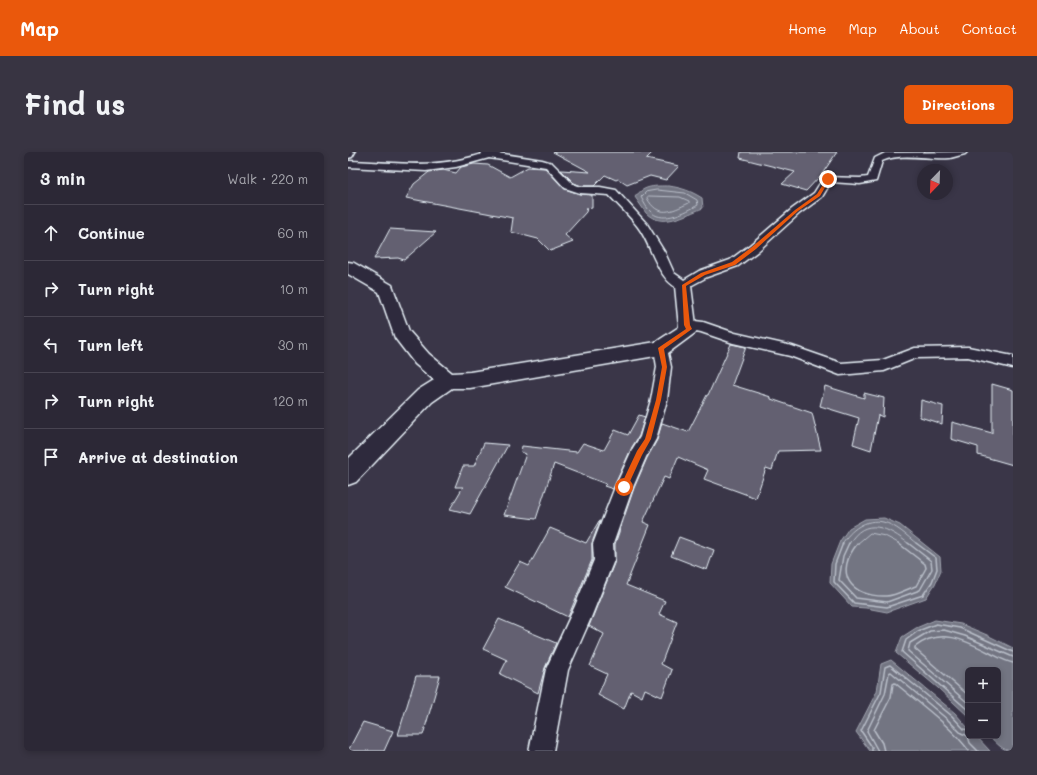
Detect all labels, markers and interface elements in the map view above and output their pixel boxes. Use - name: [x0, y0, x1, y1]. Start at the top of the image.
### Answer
- text: Map: [20, 16, 59, 41]
- text: Home: [788, 19, 826, 38]
- text: Map: [848, 19, 877, 38]
- text: About: [899, 19, 940, 38]
- text: Contact: [962, 19, 1017, 38]
- button: Directions: [904, 85, 1013, 124]
- text: Find us: [24, 86, 125, 122]
- north arrow: [917, 164, 953, 200]
- text: 3 min: [40, 167, 85, 189]
- text: Walk · 220 m: [227, 170, 308, 187]
- route end: [819, 170, 837, 188]
- icon: ahead: [40, 222, 62, 244]
- text: Continue: [78, 223, 145, 243]
- text: 60 m: [278, 224, 308, 241]
- icon: right: [40, 278, 62, 300]
- text: Turn right: [78, 279, 155, 299]
- text: 10 m: [280, 280, 308, 297]
- icon: left: [40, 334, 62, 356]
- text: Turn left: [78, 335, 143, 355]
- text: 30 m: [278, 336, 308, 353]
- icon: right: [40, 390, 62, 412]
- text: Turn right: [78, 391, 155, 411]
- text: 120 m: [272, 392, 308, 409]
- icon: arrive: [40, 446, 62, 468]
- text: Arrive at destination: [78, 447, 238, 467]
- route start: [615, 478, 633, 496]
- map controls: [965, 667, 1001, 739]
- button: +: [965, 667, 1001, 703]
- button: −: [965, 703, 1001, 739]

